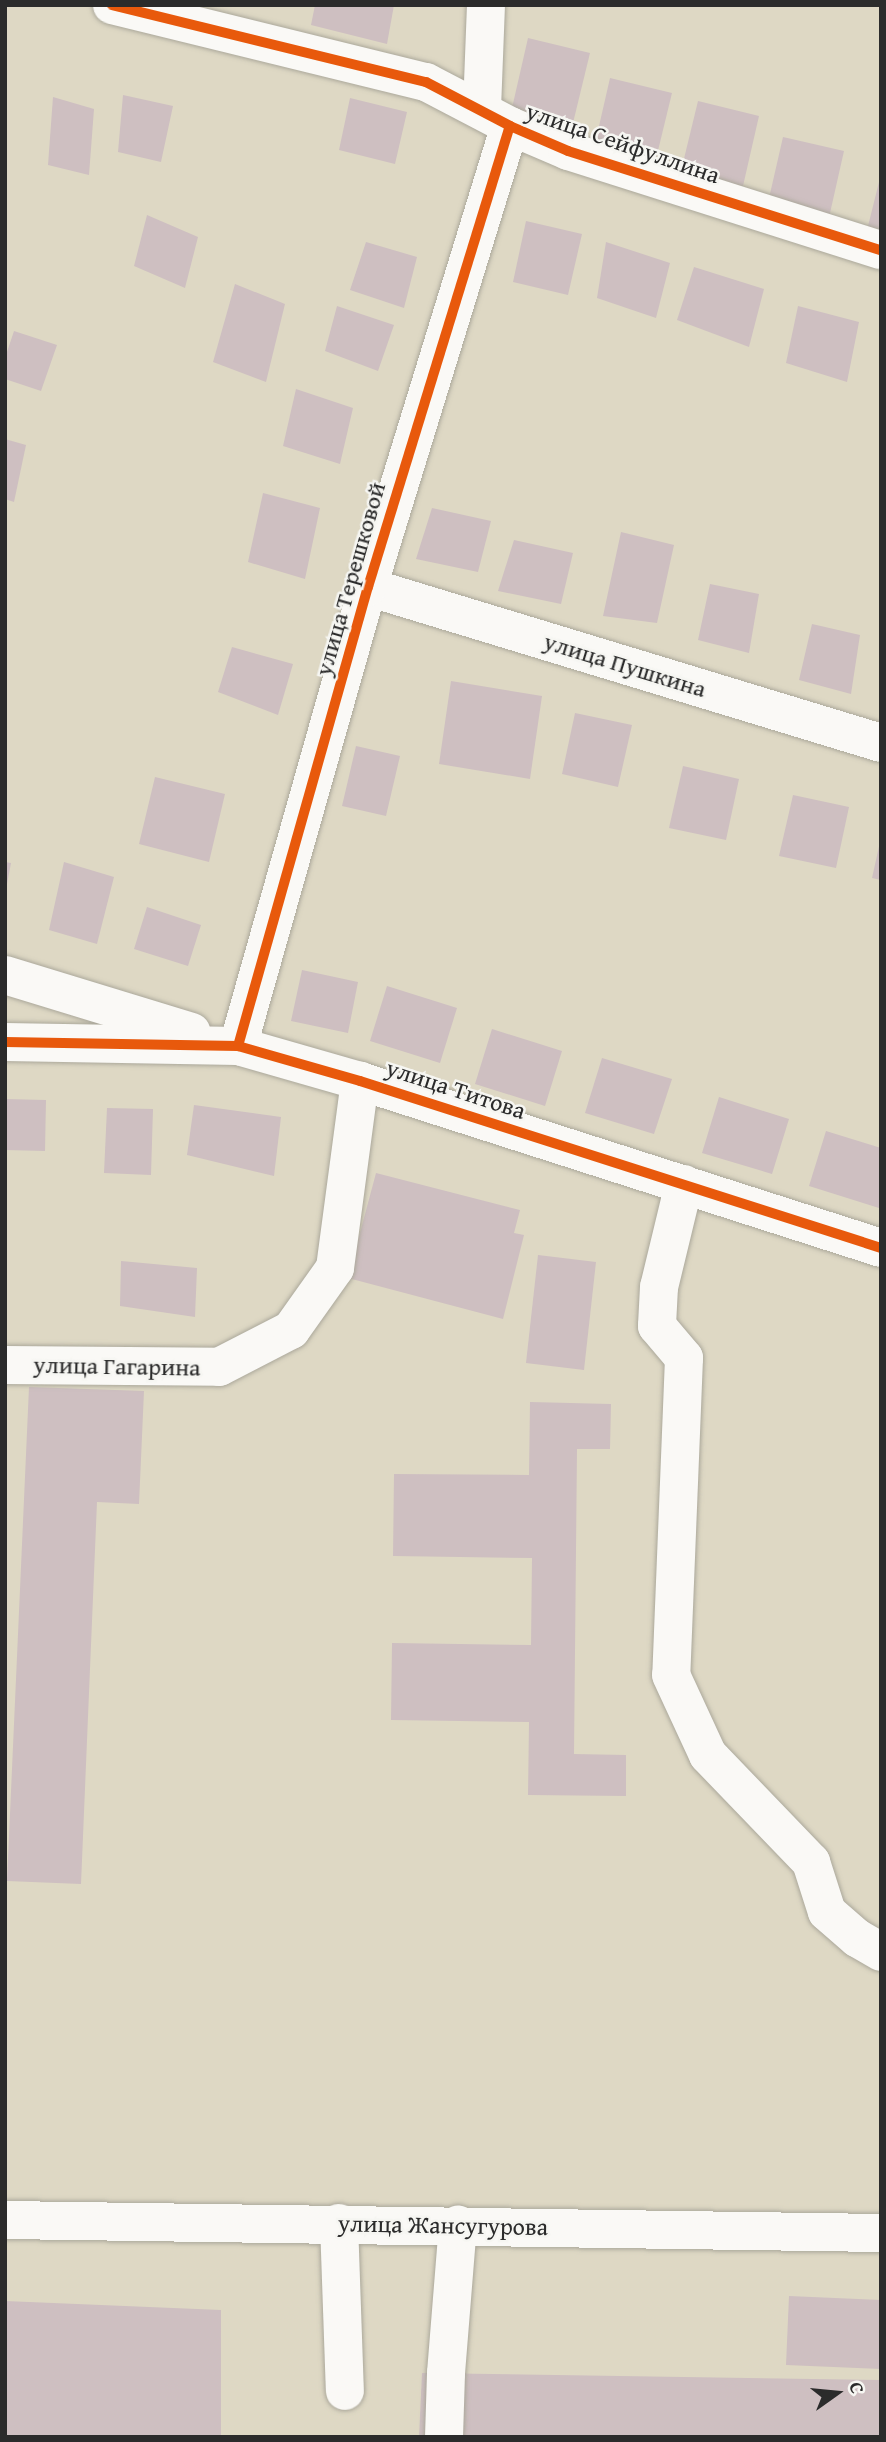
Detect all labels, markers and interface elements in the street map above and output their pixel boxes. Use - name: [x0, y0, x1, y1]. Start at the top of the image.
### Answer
- street label: улица Сейфуллина: [522, 96, 724, 190]
- street label: улица Терешковой: [309, 479, 391, 679]
- street label: улица Пушкина: [540, 627, 710, 703]
- street label: улица Титова: [383, 1053, 529, 1125]
- street label: улица Гагарина: [33, 1350, 201, 1382]
- street label: улица Жансугурова: [338, 2209, 548, 2241]
- north arrow: [802, 2358, 872, 2428]
- text: С: [842, 2379, 872, 2396]

